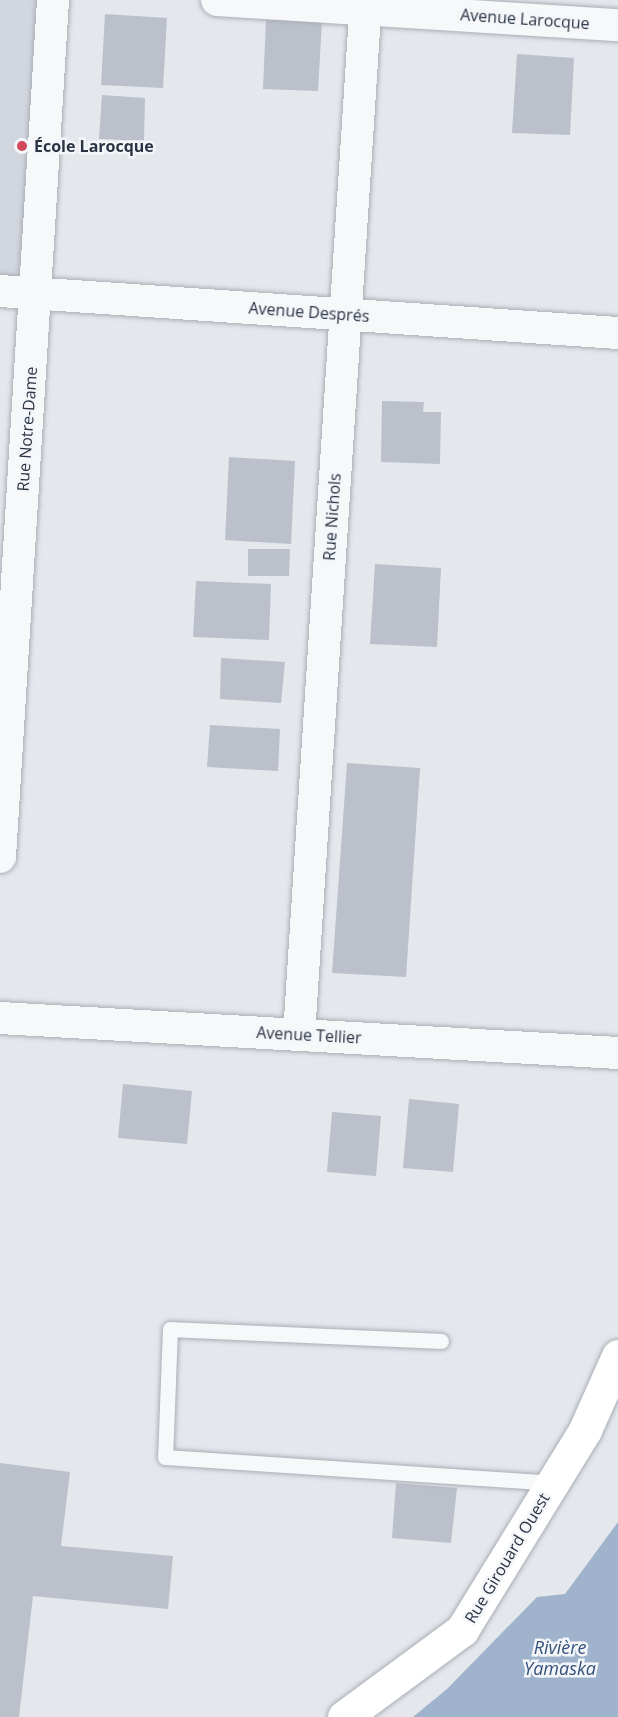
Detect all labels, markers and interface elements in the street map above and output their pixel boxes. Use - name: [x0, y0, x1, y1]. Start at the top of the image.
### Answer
- street label: Avenue Larocque: [460, 5, 590, 33]
- place label: École Larocque: [34, 136, 154, 156]
- marker: École Larocque: [15, 139, 29, 153]
- street label: Avenue Després: [248, 298, 370, 326]
- street label: Rue Notre-Dame: [13, 366, 41, 492]
- street label: Rue Nichols: [319, 473, 345, 561]
- street label: Avenue Tellier: [256, 1023, 362, 1047]
- street label: Rue Girouard Ouest: [461, 1489, 553, 1627]
- water label: Rivière Yamaska: [524, 1637, 596, 1680]

